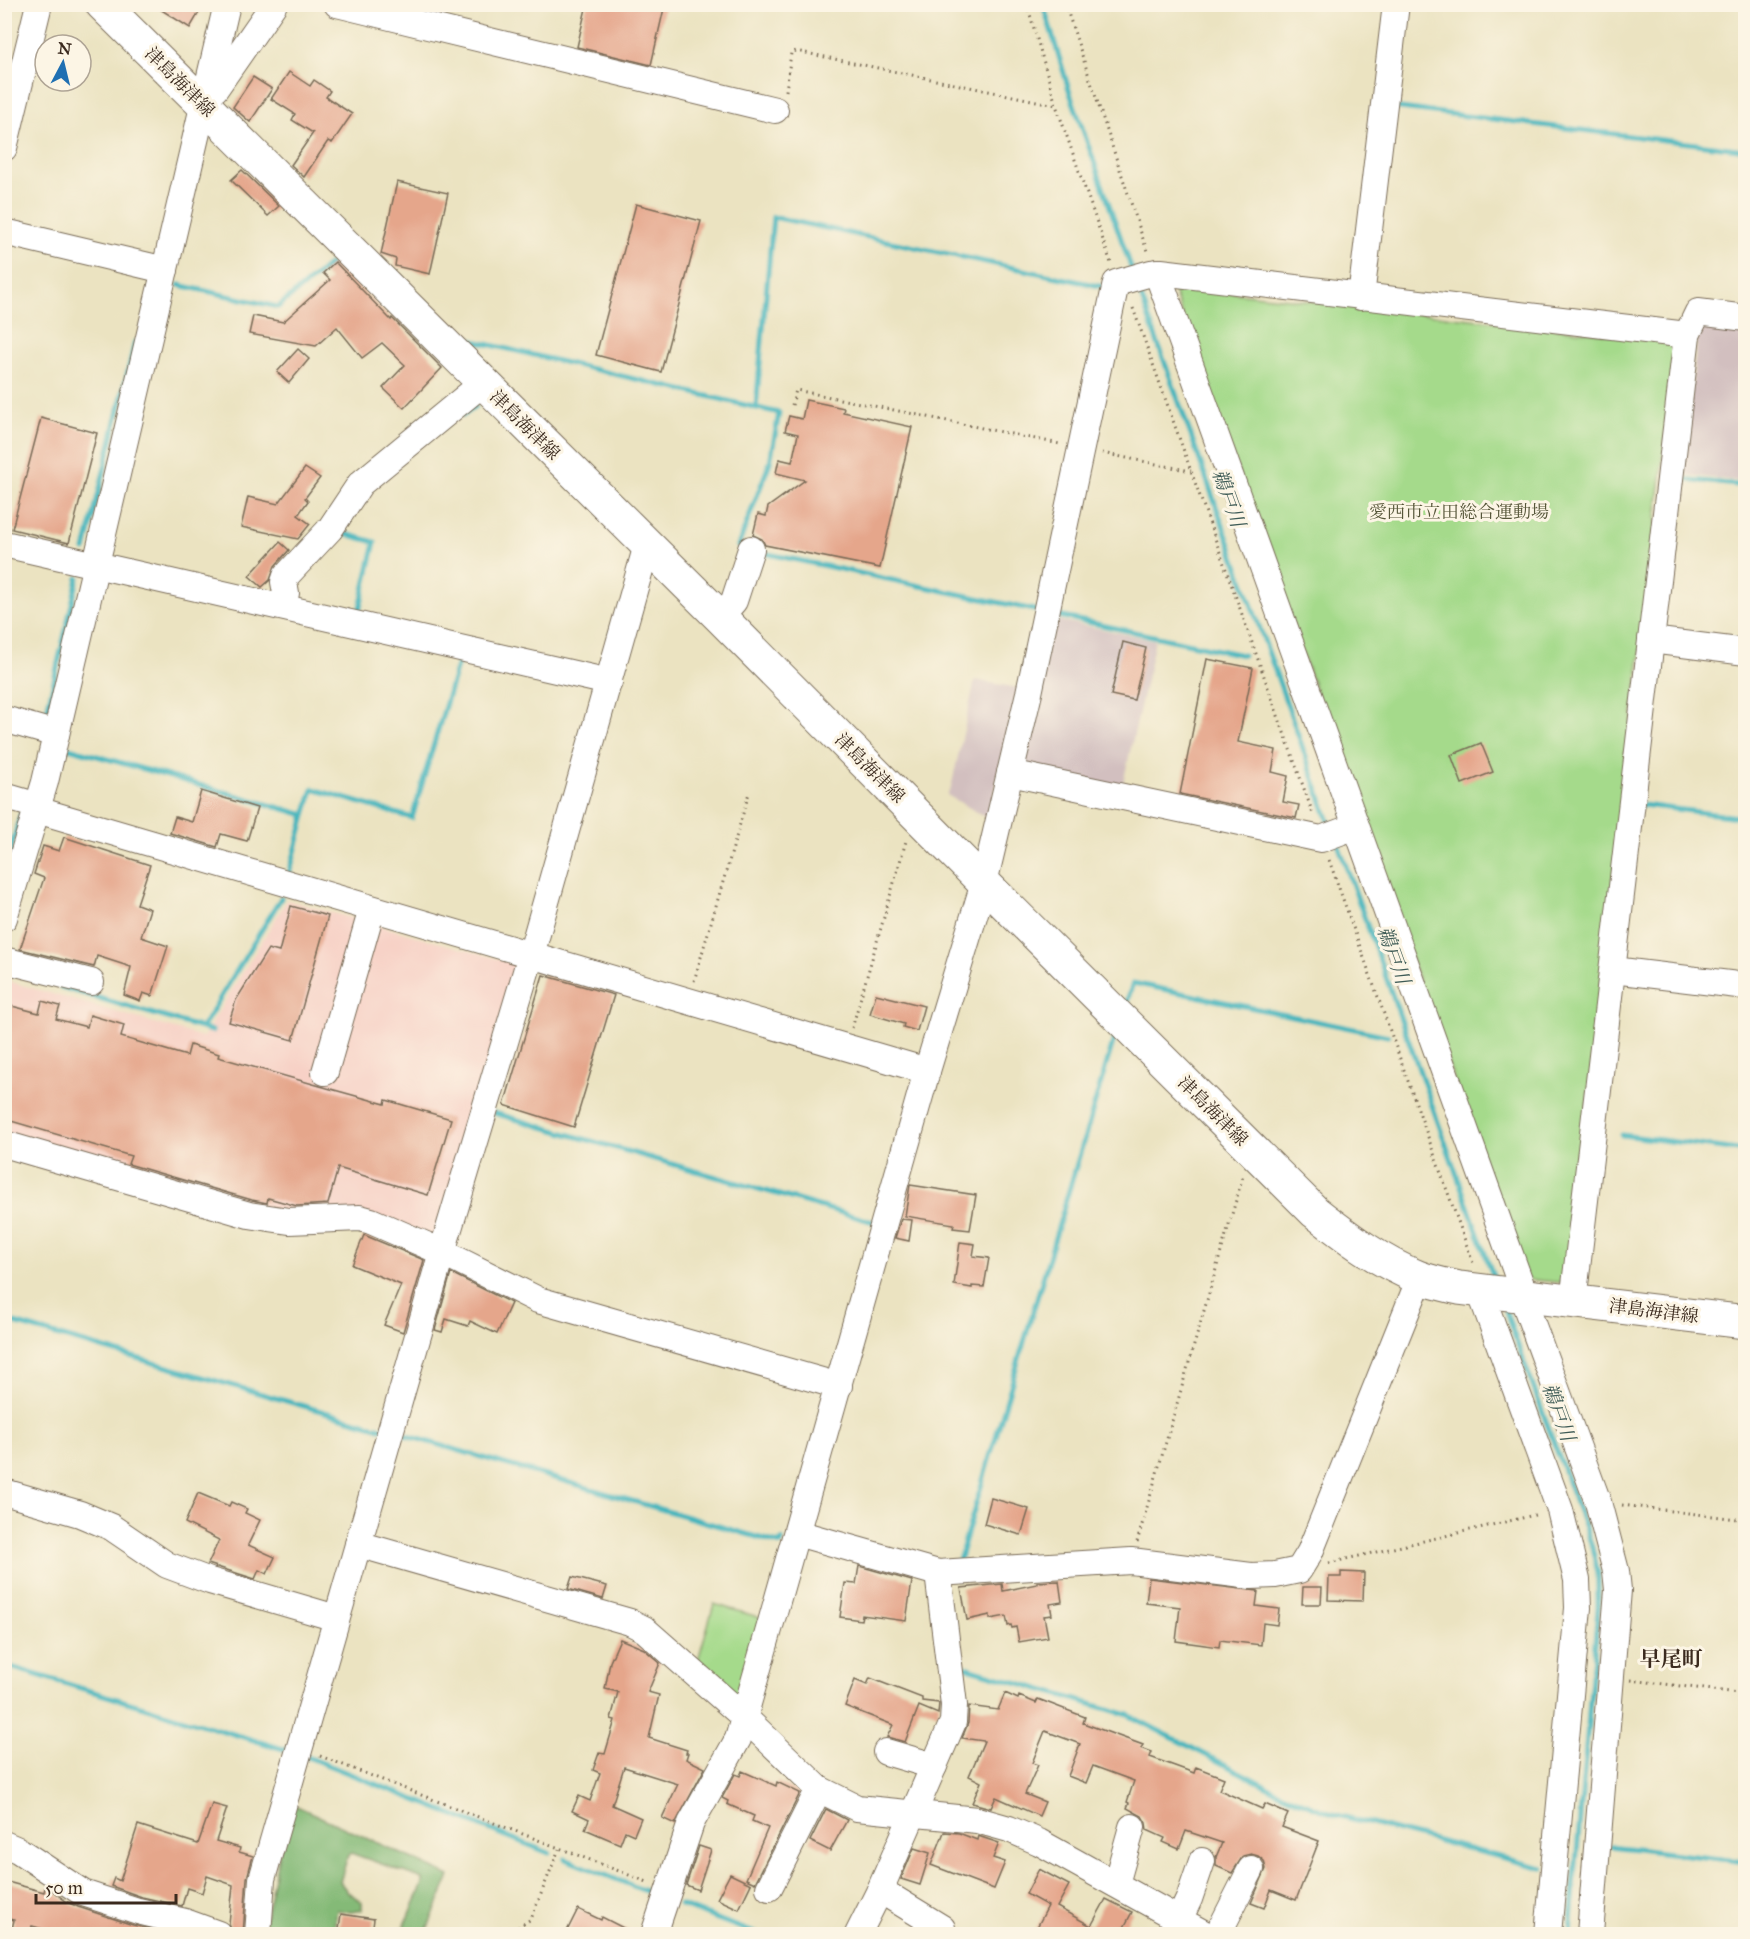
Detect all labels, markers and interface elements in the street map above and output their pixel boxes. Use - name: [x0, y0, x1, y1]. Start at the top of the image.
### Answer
- north arrow: [33, 33, 93, 93]
- text: N: [57, 38, 73, 59]
- street label: 津島海津線: [140, 42, 220, 122]
- street label: 津島海津線: [485, 385, 565, 465]
- water label: 鵜戸川: [1207, 466, 1251, 532]
- park label: 愛西市立田総合運動場: [1369, 501, 1549, 523]
- street label: 津島海津線: [830, 728, 910, 808]
- water label: 鵜戸川: [1372, 923, 1416, 989]
- street label: 津島海津線: [1173, 1071, 1253, 1151]
- street label: 津島海津線: [1608, 1295, 1700, 1327]
- water label: 鵜戸川: [1537, 1380, 1581, 1446]
- district label: 早尾町: [1640, 1646, 1703, 1672]
- scale bar: [36, 1867, 176, 1905]
- text: 50 m: [45, 1877, 83, 1899]

